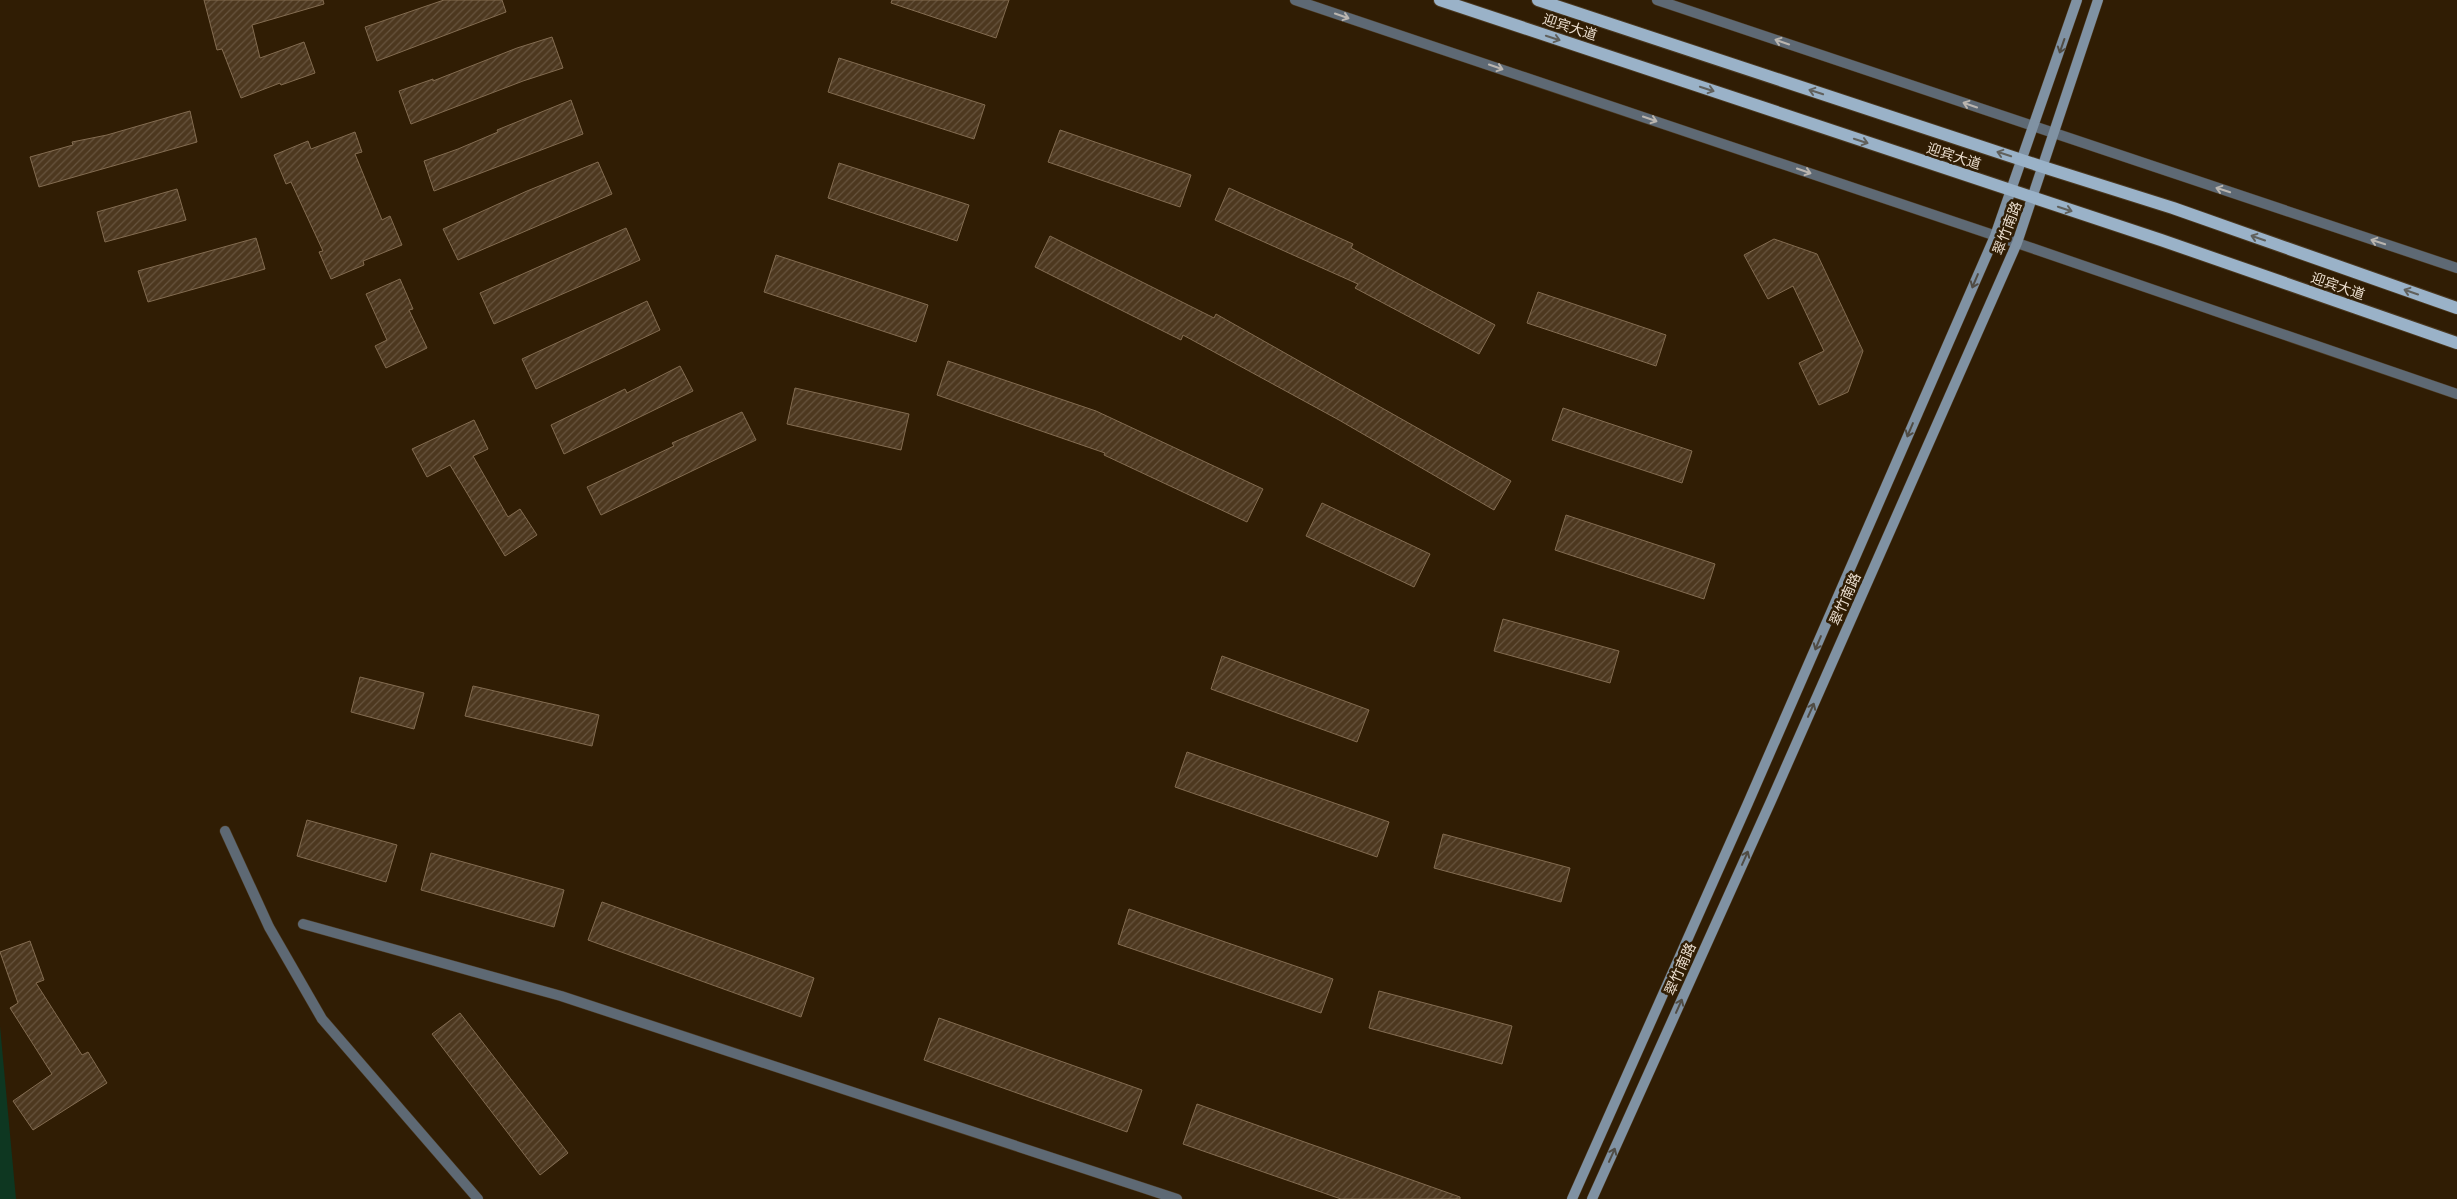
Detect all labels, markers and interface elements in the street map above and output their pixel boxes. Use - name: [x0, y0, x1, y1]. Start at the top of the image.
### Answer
- one-way arrow: [1333, 11, 1349, 21]
- street label: 迎宾大道: [1541, 11, 1599, 44]
- one-way arrow: [1545, 33, 1561, 43]
- one-way arrow: [1775, 37, 1791, 47]
- one-way arrow: [2056, 38, 2066, 54]
- one-way arrow: [1487, 63, 1503, 73]
- one-way arrow: [1699, 85, 1714, 94]
- one-way arrow: [1809, 87, 1825, 96]
- one-way arrow: [1962, 100, 1978, 110]
- one-way arrow: [1641, 115, 1657, 125]
- one-way arrow: [1853, 136, 1869, 146]
- street label: 迎宾大道: [1925, 140, 1983, 173]
- one-way arrow: [1996, 149, 2012, 158]
- one-way arrow: [1795, 167, 1811, 176]
- one-way arrow: [2216, 185, 2232, 195]
- street label: 翠竹南路: [1989, 199, 2025, 257]
- one-way arrow: [2057, 205, 2072, 214]
- one-way arrow: [2250, 233, 2266, 242]
- one-way arrow: [2370, 236, 2386, 246]
- street label: 迎宾大道: [2309, 269, 2367, 304]
- one-way arrow: [1970, 273, 1980, 288]
- one-way arrow: [2404, 287, 2419, 296]
- one-way arrow: [1905, 422, 1915, 437]
- street label: 翠竹南路: [1826, 570, 1865, 628]
- one-way arrow: [1812, 635, 1822, 650]
- one-way arrow: [1807, 703, 1817, 718]
- one-way arrow: [1741, 851, 1751, 866]
- street label: 翠竹南路: [1661, 940, 1700, 998]
- one-way arrow: [1674, 999, 1684, 1014]
- one-way arrow: [1607, 1148, 1617, 1163]

